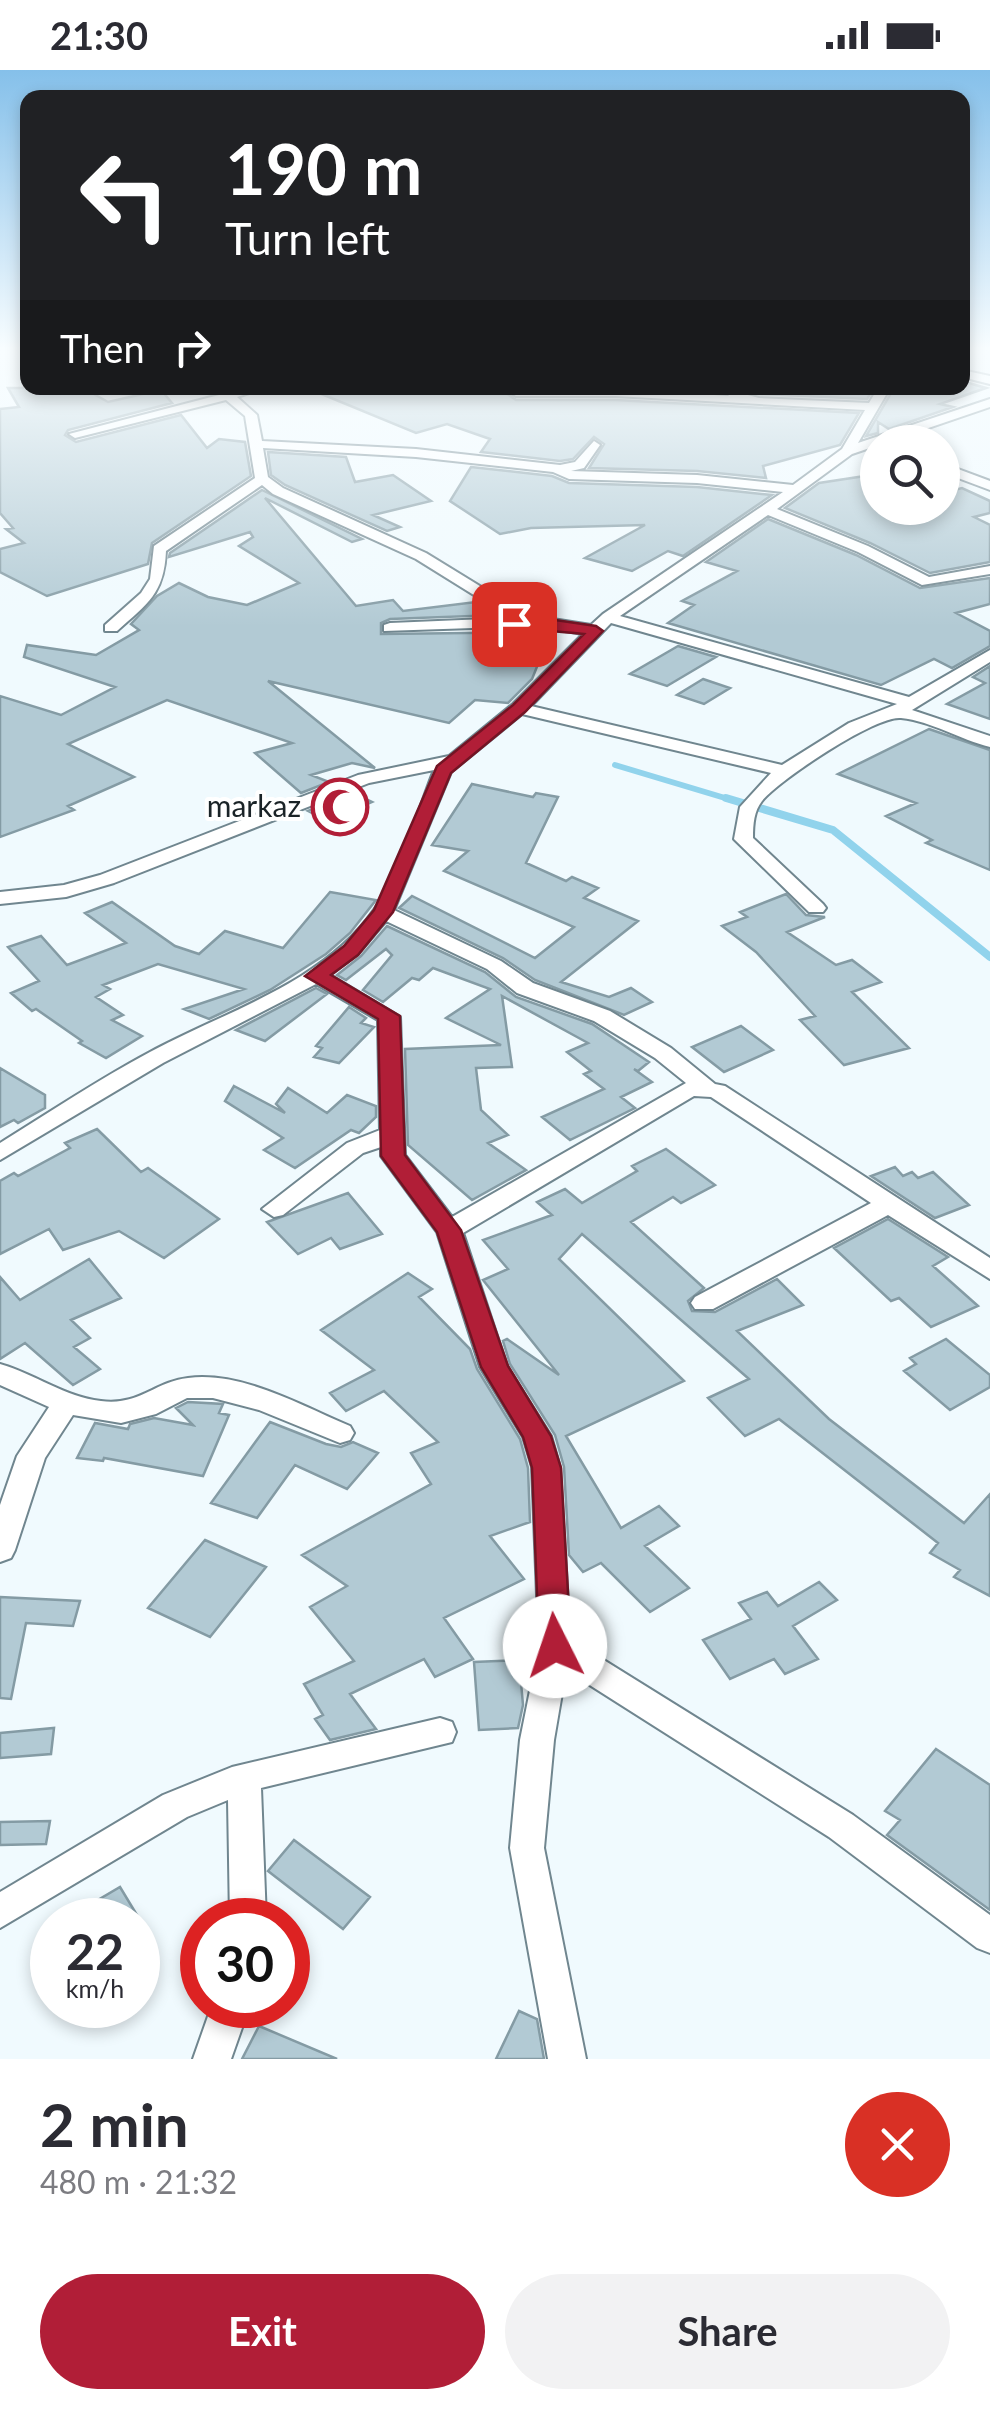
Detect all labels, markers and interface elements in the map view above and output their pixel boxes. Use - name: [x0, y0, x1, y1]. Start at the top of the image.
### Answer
- text: 21:30: [50, 12, 148, 58]
- text: 190 m: [225, 126, 422, 210]
- icon: left: [60, 130, 190, 260]
- text: Turn left: [225, 211, 390, 265]
- icon: right: [165, 320, 220, 375]
- text: Then: [60, 325, 145, 371]
- map controls: [860, 425, 960, 525]
- button: search: [860, 425, 960, 525]
- pin: [472, 582, 557, 667]
- icon: arrive: [487, 597, 542, 652]
- mosque icon: markaz: [310, 777, 370, 837]
- place label: markaz: [207, 787, 301, 823]
- position arrow: [503, 1594, 607, 1698]
- speed limit sign: 30: [180, 1898, 310, 2028]
- text: 22: [66, 1921, 124, 1981]
- text: km/h: [66, 1973, 124, 2003]
- text: 2 min: [40, 2088, 189, 2160]
- button: close: [845, 2092, 950, 2197]
- text: 480 m · 21:32: [40, 2162, 237, 2201]
- button: Exit: [40, 2274, 485, 2389]
- button: Share: [505, 2274, 950, 2389]

